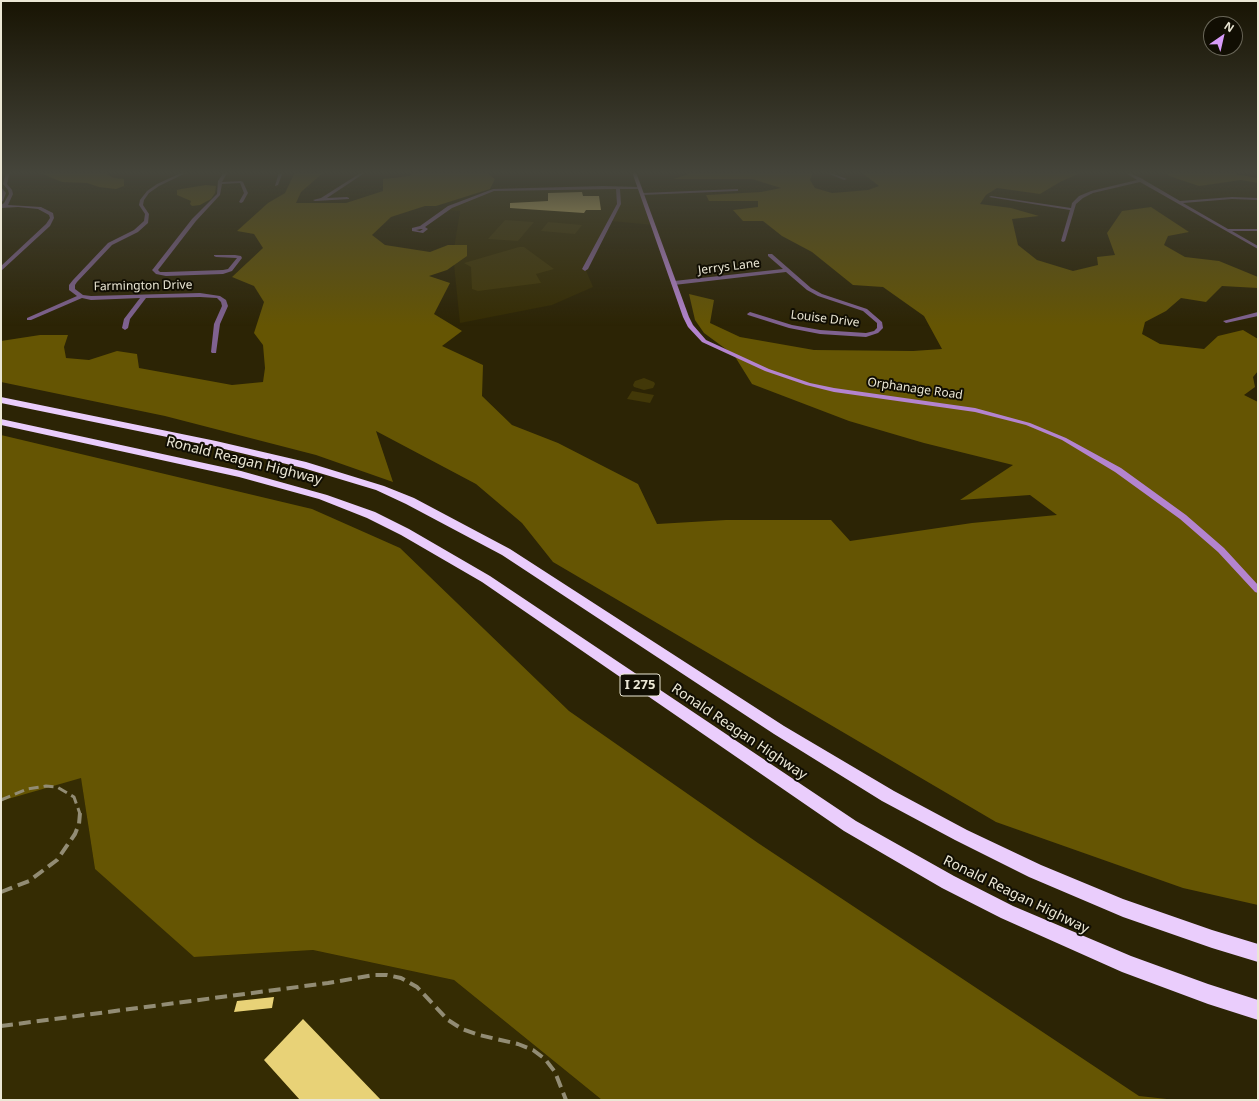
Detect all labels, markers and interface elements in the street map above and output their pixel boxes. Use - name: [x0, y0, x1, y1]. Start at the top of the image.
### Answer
- north arrow: [1203, 16, 1243, 56]
- text: N: [1222, 18, 1237, 35]
- street label: Jerrys Lane: [697, 256, 761, 278]
- street label: Farmington Drive: [93, 278, 193, 294]
- street label: Louise Drive: [790, 308, 860, 330]
- street label: Orphanage Road: [866, 375, 964, 403]
- street label: Ronald Reagan Highway: [164, 433, 324, 489]
- road number: I 275: [620, 674, 660, 696]
- street label: Ronald Reagan Highway: [668, 680, 810, 784]
- street label: Ronald Reagan Highway: [940, 852, 1092, 938]

